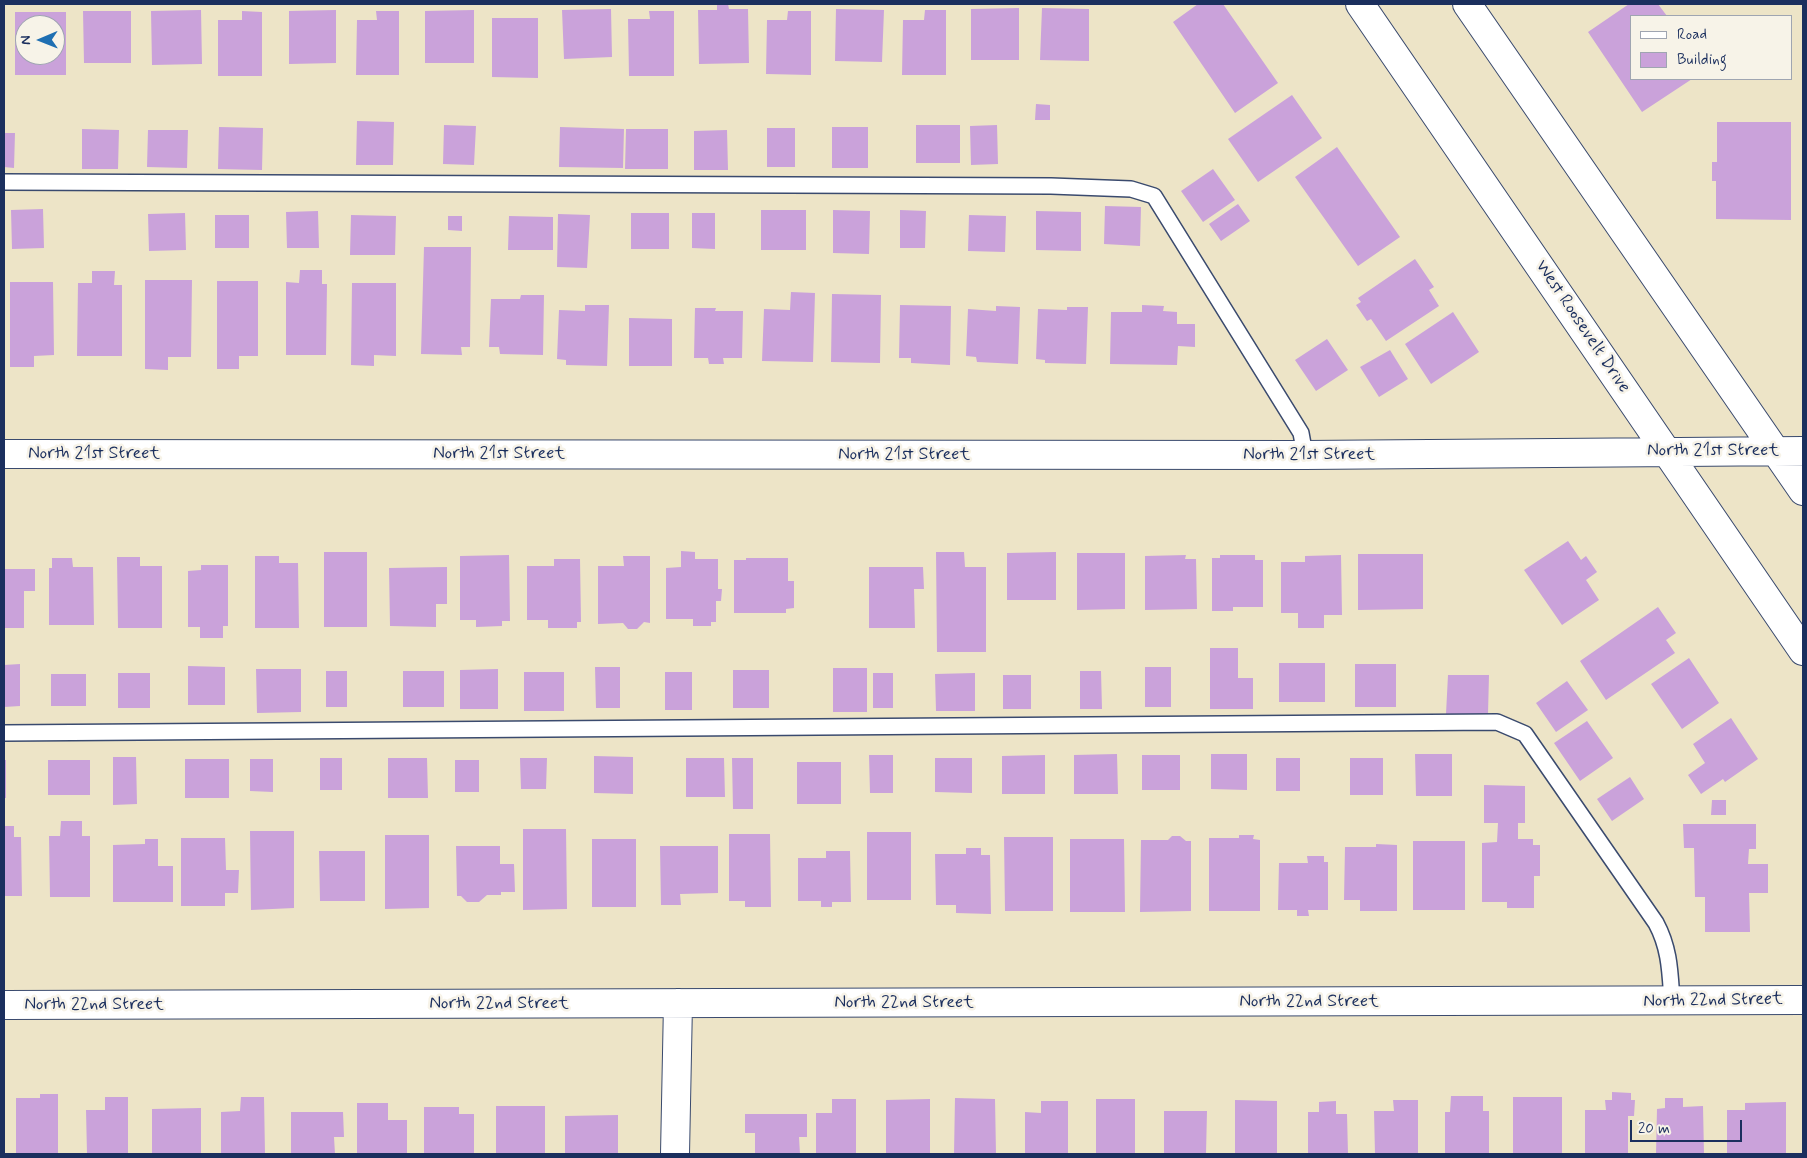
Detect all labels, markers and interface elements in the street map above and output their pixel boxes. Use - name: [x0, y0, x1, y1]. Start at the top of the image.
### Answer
- north arrow: [15, 15, 65, 65]
- legend: [1630, 15, 1792, 80]
- text: Road: [1677, 25, 1707, 45]
- text: N: [17, 35, 35, 45]
- text: Building: [1677, 50, 1727, 70]
- street label: West Roosevelt Drive: [1530, 257, 1634, 397]
- street label: North 21st Street: [1647, 440, 1779, 462]
- street label: North 21st Street: [28, 443, 160, 465]
- street label: North 21st Street: [433, 443, 565, 465]
- street label: North 21st Street: [838, 444, 970, 466]
- street label: North 21st Street: [1243, 444, 1375, 466]
- street label: North 22nd Street: [1643, 989, 1783, 1013]
- street label: North 22nd Street: [1239, 991, 1379, 1013]
- street label: North 22nd Street: [834, 992, 974, 1014]
- street label: North 22nd Street: [429, 993, 569, 1015]
- street label: North 22nd Street: [24, 994, 164, 1016]
- scale bar: [1632, 1110, 1744, 1142]
- text: 20 m: [1638, 1119, 1670, 1139]

